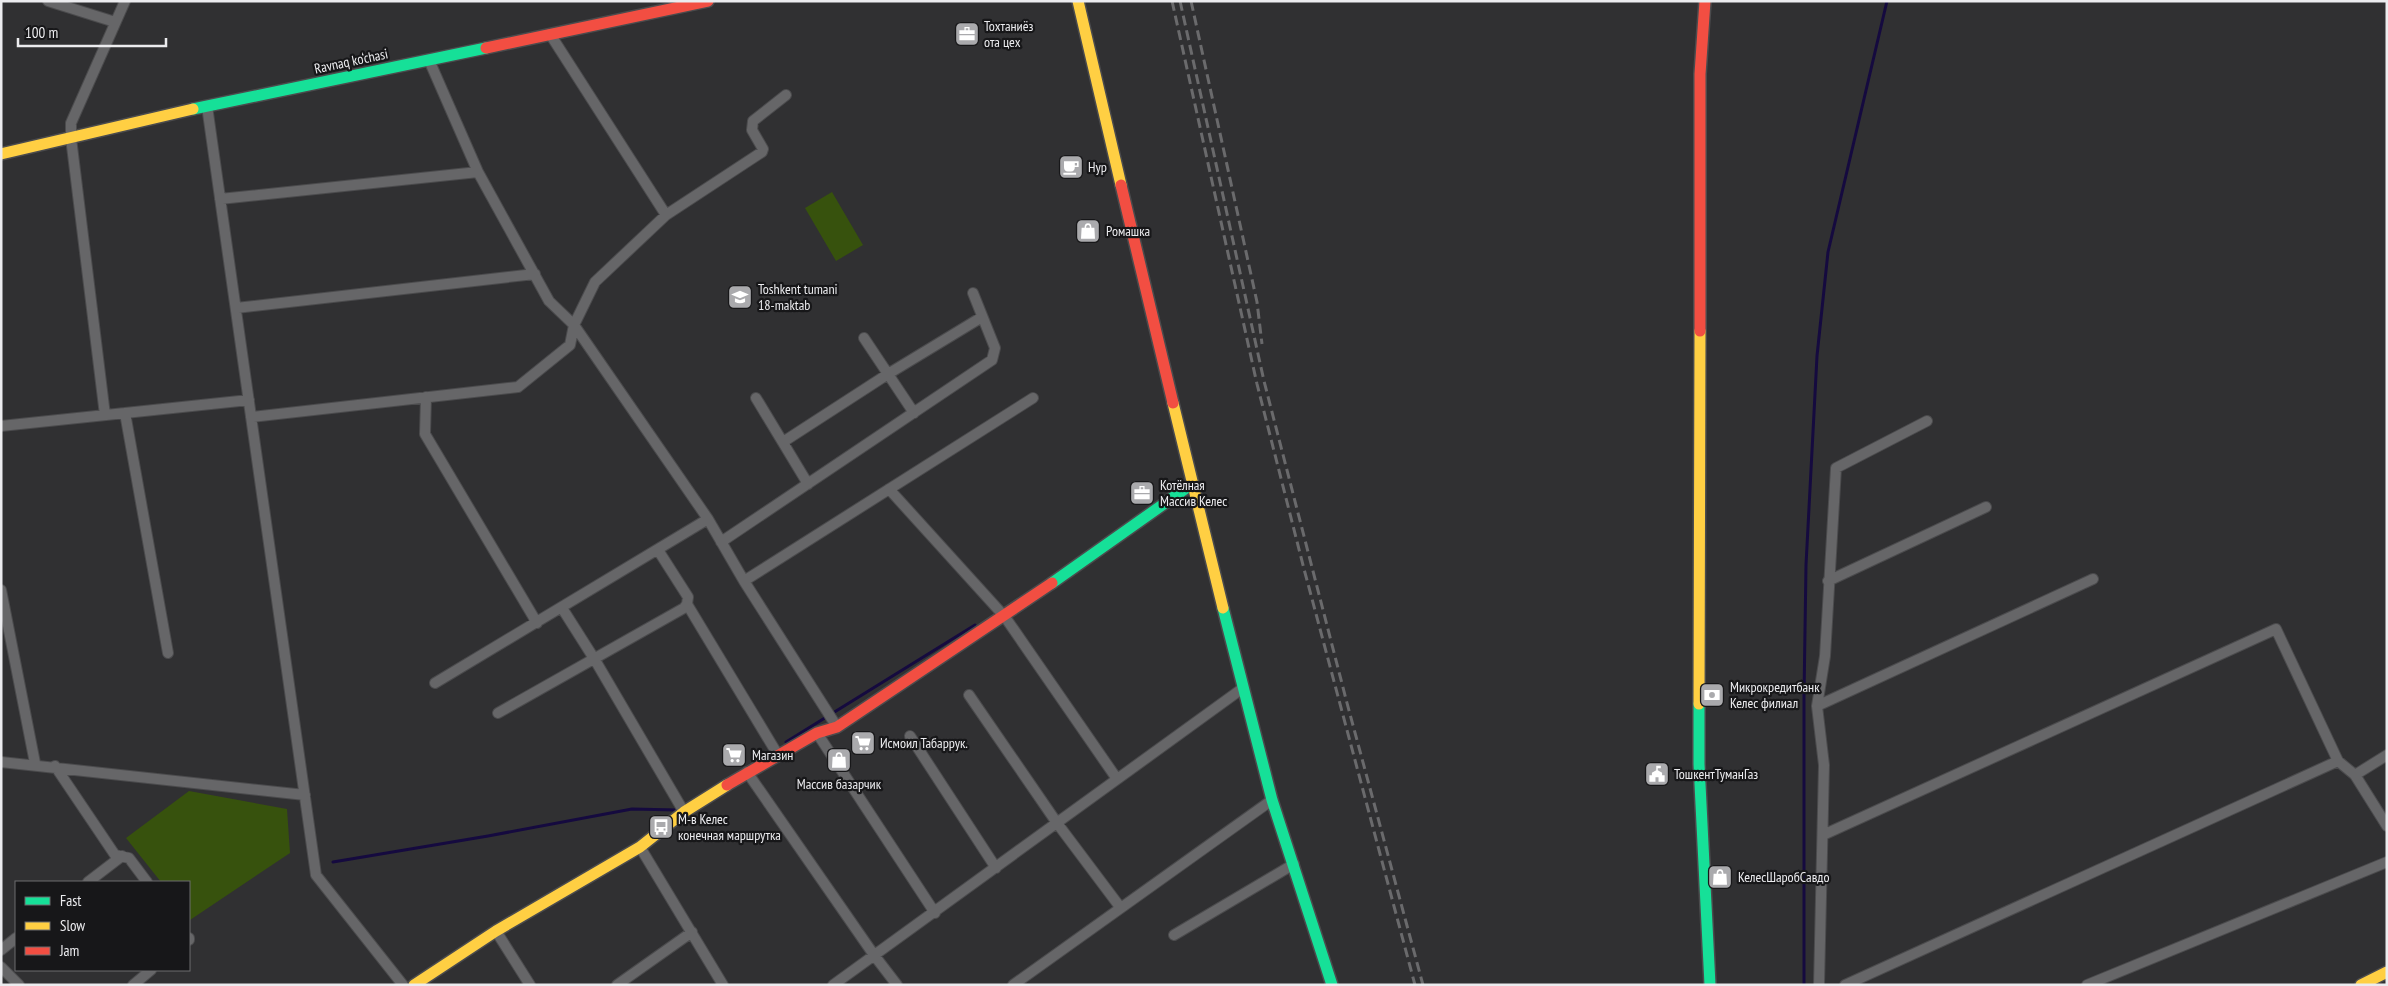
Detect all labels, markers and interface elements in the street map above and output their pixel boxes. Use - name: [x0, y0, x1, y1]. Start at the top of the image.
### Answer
- scale bar: [18, 15, 165, 47]
- place label: Тохтаниёз ота цех: [984, 17, 1033, 51]
- office icon: Тохтаниёз ота цех: [954, 21, 980, 47]
- text: 100 m: [25, 23, 58, 42]
- street label: Ravnaq ko‘chasi: [313, 44, 389, 78]
- cafe icon: Нур: [1058, 154, 1084, 180]
- place label: Нур: [1088, 158, 1107, 176]
- shop icon: Ромашка: [1075, 218, 1101, 244]
- place label: Ромашка: [1106, 222, 1150, 240]
- place label: Toshkent tumani 18-maktab: [758, 280, 838, 314]
- school or university icon: Toshkent tumani 18-maktab: [727, 284, 753, 310]
- place label: Котёлная Массив Келес: [1160, 476, 1227, 510]
- office icon: Котёлная Массив Келес: [1129, 480, 1155, 506]
- place label: Микрокредитбанк Келес филиал: [1730, 678, 1820, 712]
- bank icon: Микрокредитбанк Келес филиал: [1699, 682, 1725, 708]
- supermarket icon: Исмоил Табаррук.: [850, 730, 876, 756]
- place label: Исмоил Табаррук.: [880, 734, 968, 752]
- supermarket icon: Магазин: [721, 742, 747, 768]
- place label: Магазин: [752, 746, 793, 764]
- shop icon: Массив базарчик: [826, 747, 852, 773]
- public building icon: ТошкентТуманГаз: [1644, 761, 1670, 787]
- place label: ТошкентТуманГаз: [1674, 765, 1758, 783]
- place label: Массив базарчик: [797, 775, 882, 793]
- place label: М-в Келес конечная маршрутка: [678, 810, 781, 844]
- bus stop icon: М-в Келес конечная маршрутка: [648, 814, 674, 840]
- shop icon: КелесШаробСавдо: [1707, 864, 1733, 890]
- place label: КелесШаробСавдо: [1738, 868, 1830, 886]
- legend: [15, 881, 190, 971]
- text: Fast: [60, 891, 81, 910]
- text: Slow: [60, 916, 85, 935]
- text: Jam: [59, 941, 79, 960]

